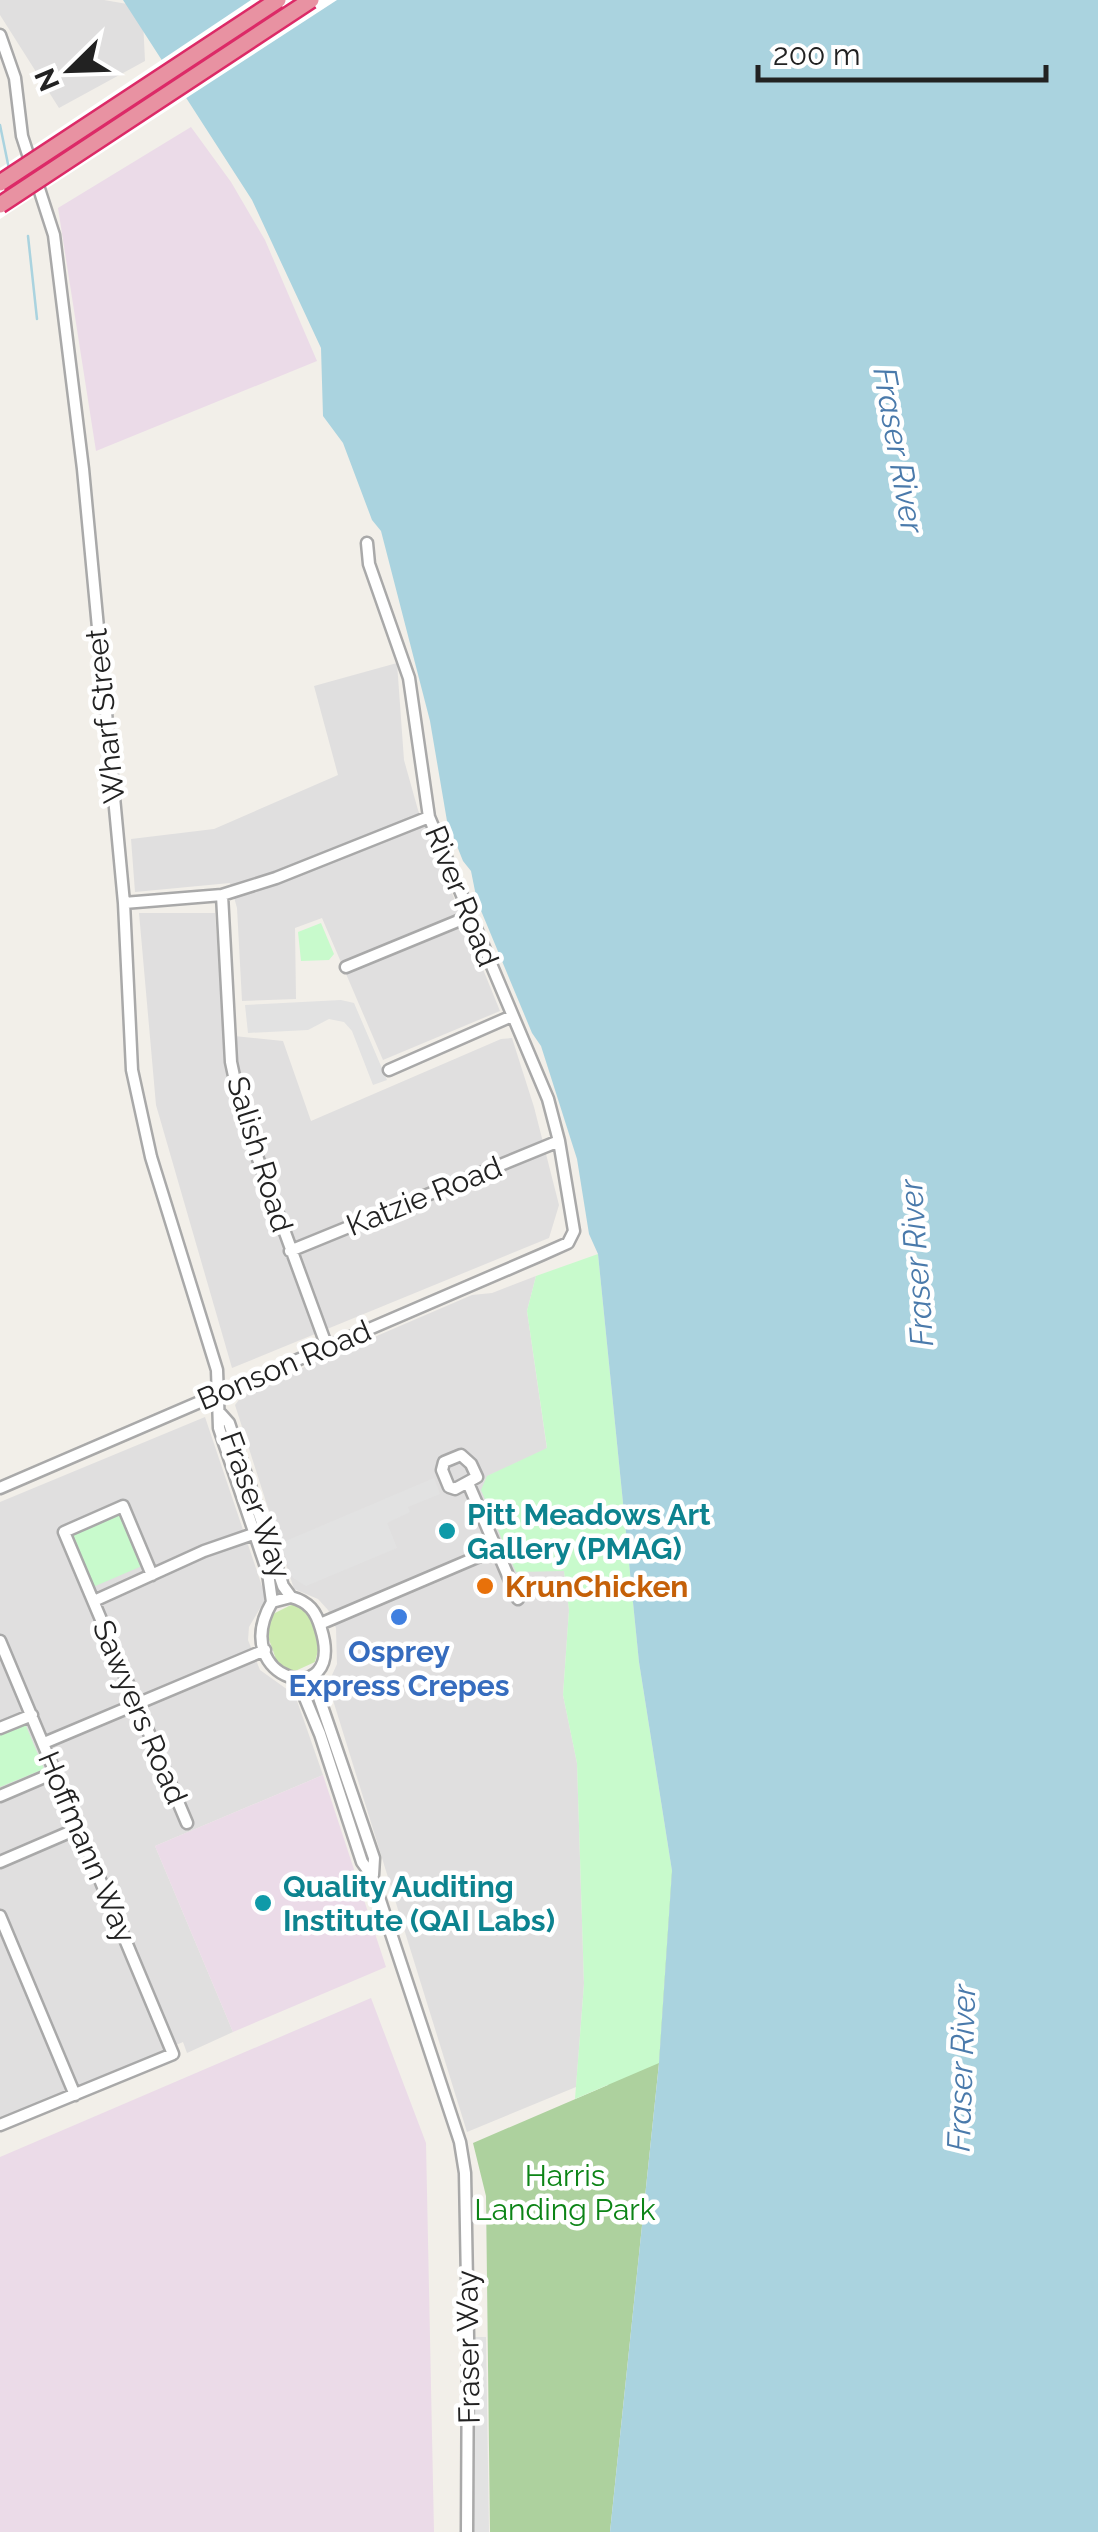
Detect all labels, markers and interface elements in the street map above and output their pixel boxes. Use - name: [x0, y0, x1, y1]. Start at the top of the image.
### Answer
- north arrow: [20, 20, 120, 120]
- scale bar: [758, 20, 1046, 82]
- text: 200 m: [773, 37, 861, 72]
- text: N: [28, 63, 67, 96]
- water label: Fraser River: [866, 364, 932, 537]
- street label: Wharf Street: [78, 627, 132, 805]
- street label: River Road: [418, 821, 506, 971]
- street label: Salish Road: [220, 1072, 300, 1236]
- street label: Katzie Road: [341, 1149, 507, 1243]
- water label: Fraser River: [892, 1177, 940, 1348]
- street label: Bonson Road: [192, 1313, 376, 1417]
- street label: Fraser Way: [213, 1427, 299, 1583]
- place label: Pitt Meadows Art Gallery (PMAG): [467, 1497, 711, 1566]
- marker: Pitt Meadows Art Gallery (PMAG): [436, 1520, 458, 1542]
- place label: KrunChicken: [505, 1569, 689, 1604]
- marker: KrunChicken: [474, 1575, 496, 1597]
- marker: Osprey Express Crepes: [388, 1606, 410, 1628]
- street label: Sawyers Road: [86, 1615, 194, 1809]
- place label: Osprey Express Crepes: [289, 1634, 509, 1703]
- street label: Hoffmann Way: [31, 1746, 143, 1948]
- place label: Quality Auditing Institute (QAI Labs): [283, 1869, 555, 1938]
- marker: Quality Auditing Institute (QAI Labs): [252, 1892, 274, 1914]
- water label: Fraser River: [940, 1983, 982, 2152]
- park label: Harris Landing Park: [474, 2158, 656, 2227]
- street label: Fraser Way: [449, 2270, 487, 2424]

